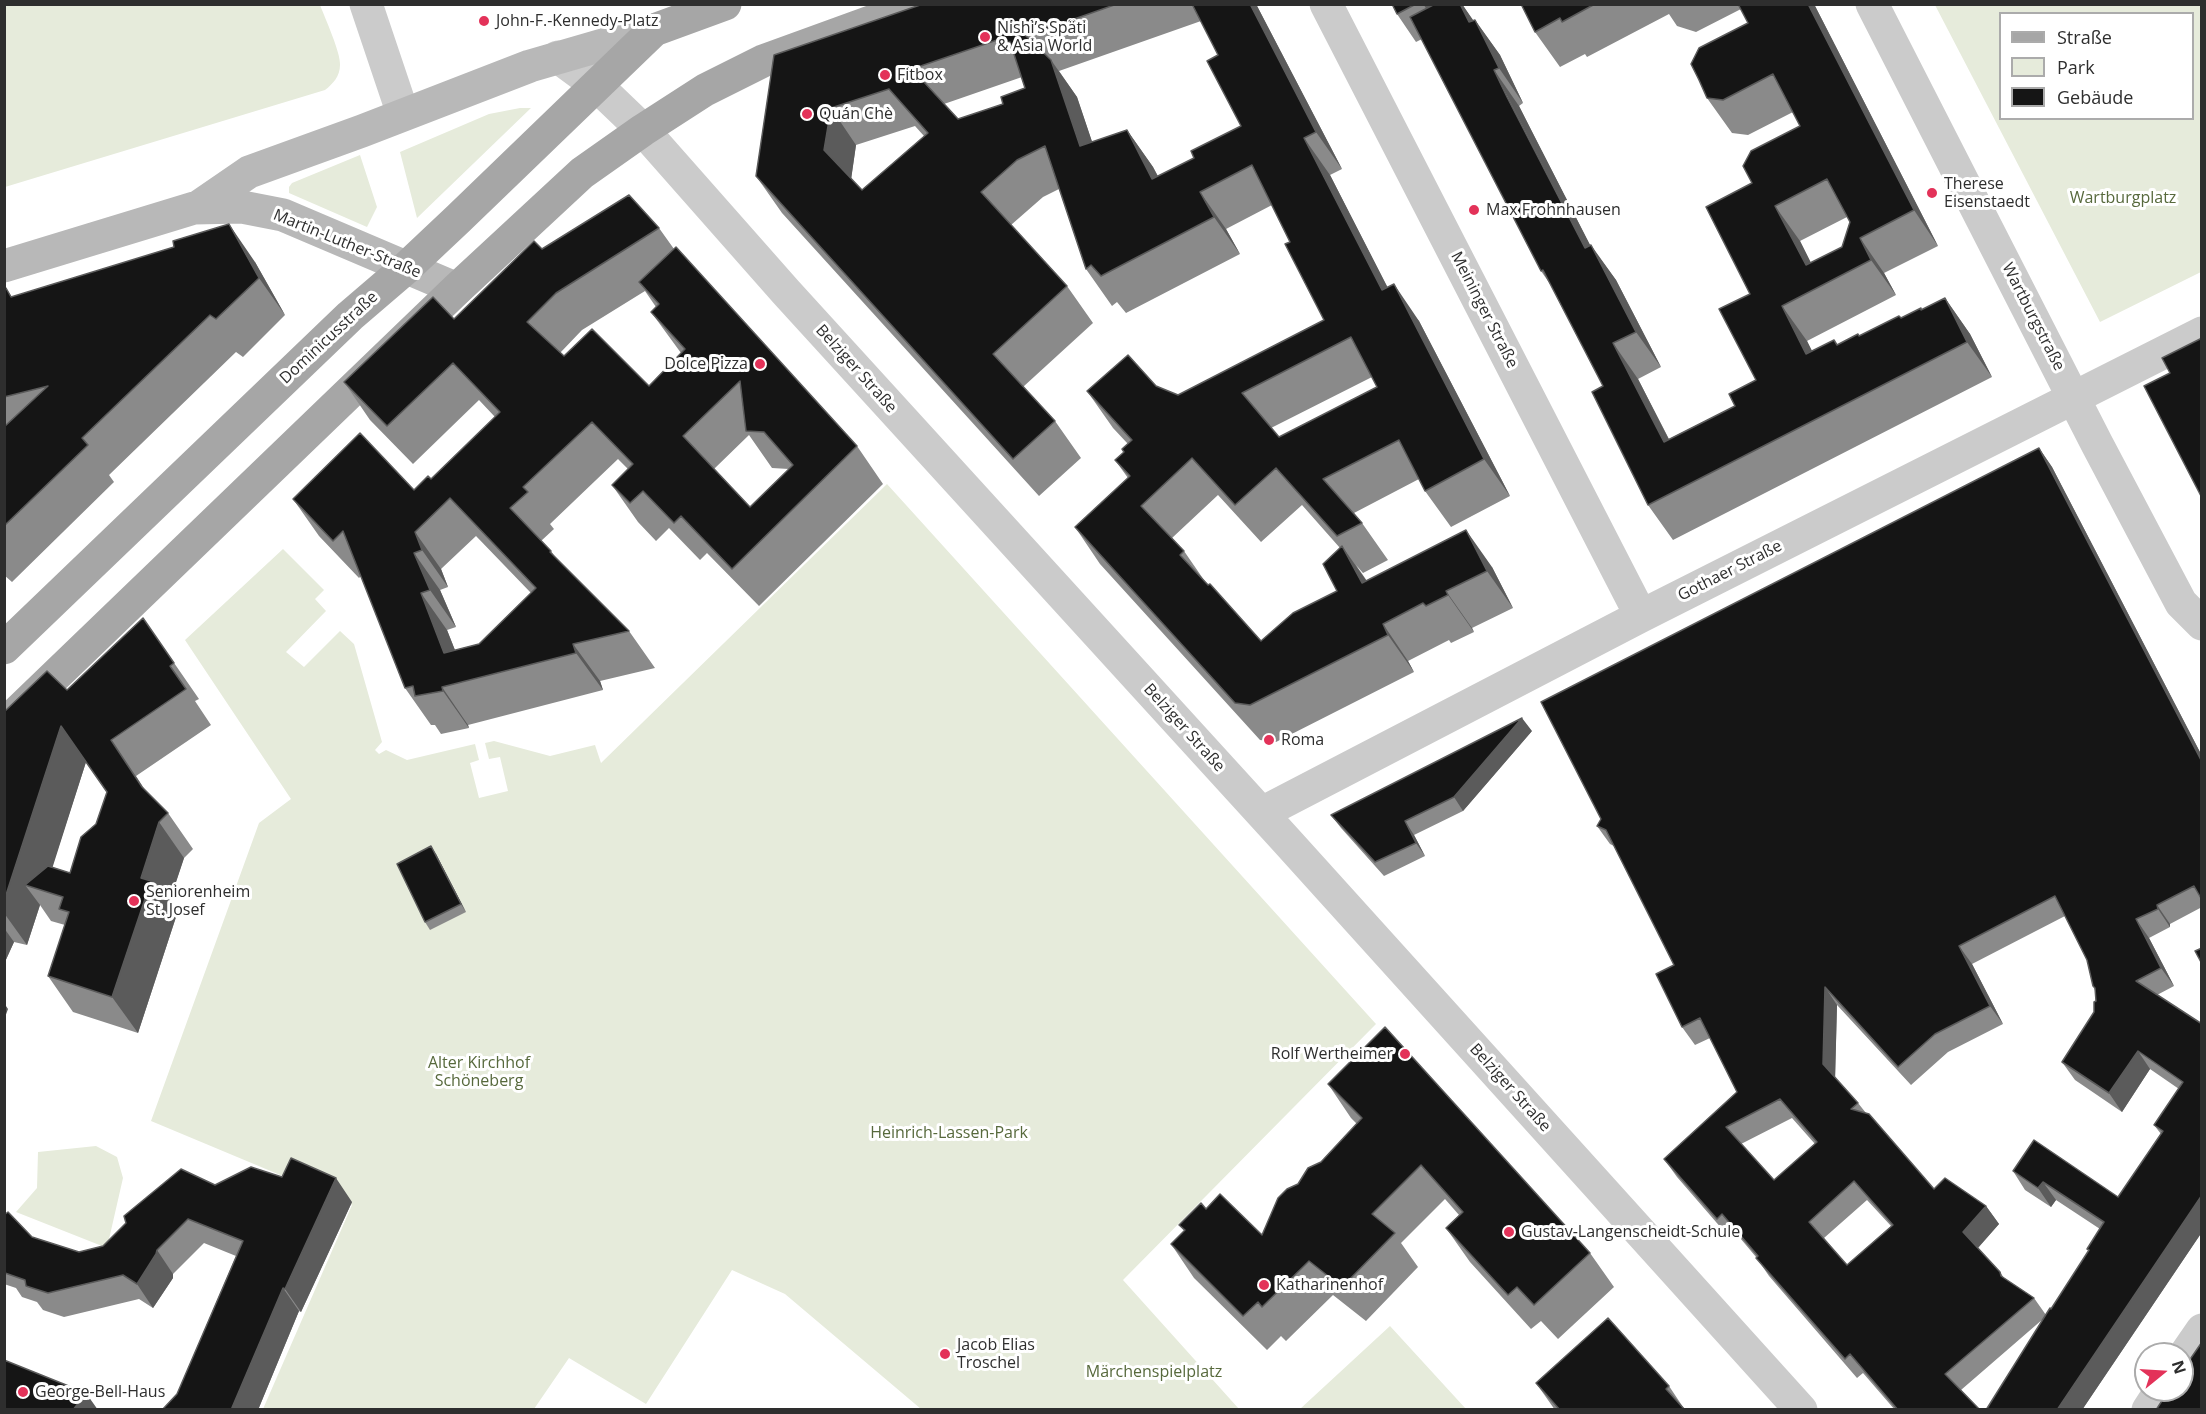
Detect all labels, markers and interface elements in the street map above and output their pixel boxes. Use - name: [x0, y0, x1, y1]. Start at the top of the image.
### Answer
- place label: John-F.-Kennedy-Platz: [496, 11, 658, 31]
- legend: [1999, 12, 2194, 120]
- marker: John-F.-Kennedy-Platz: [477, 14, 491, 28]
- place label: Nishi’s Späti & Asia World: [997, 18, 1092, 56]
- text: Straße: [2057, 25, 2112, 49]
- marker: Nishi’s Späti & Asia World: [978, 30, 992, 44]
- text: Park: [2057, 55, 2095, 79]
- place label: Fitbox: [897, 65, 943, 85]
- marker: Fitbox: [878, 68, 892, 82]
- text: Gebäude: [2057, 85, 2133, 109]
- place label: Quán Chè: [819, 104, 893, 124]
- marker: Quán Chè: [800, 107, 814, 121]
- place label: Therese Eisenstaedt: [1944, 174, 2030, 212]
- marker: Therese Eisenstaedt: [1925, 186, 1939, 200]
- park label: Wartburgplatz: [2070, 188, 2176, 208]
- place label: Max Frohnhausen: [1486, 200, 1621, 220]
- marker: Max Frohnhausen: [1467, 203, 1481, 217]
- street label: Martin-Luther-Straße: [270, 206, 424, 282]
- street label: Meininger Straße: [1446, 248, 1522, 372]
- street label: Wartburgstraße: [1998, 260, 2068, 374]
- street label: Dominicusstraße: [276, 288, 382, 388]
- street label: Belziger Straße: [811, 321, 901, 417]
- place label: Dolce Pizza: [664, 354, 748, 374]
- marker: Dolce Pizza: [753, 357, 767, 371]
- street label: Gothaer Straße: [1675, 537, 1785, 605]
- street label: Belziger Straße: [1139, 680, 1229, 776]
- place label: Roma: [1281, 730, 1324, 750]
- marker: Roma: [1262, 733, 1276, 747]
- place label: Seniorenheim St. Josef: [146, 882, 250, 920]
- marker: Seniorenheim St. Josef: [127, 894, 141, 908]
- street label: Belziger Straße: [1465, 1040, 1555, 1136]
- place label: Rolf Wertheimer: [1271, 1044, 1393, 1064]
- marker: Rolf Wertheimer: [1398, 1047, 1412, 1061]
- park label: Alter Kirchhof Schöneberg: [428, 1053, 530, 1091]
- park label: Heinrich-Lassen-Park: [870, 1123, 1028, 1143]
- place label: Gustav-Langenscheidt-Schule: [1521, 1222, 1740, 1242]
- marker: Gustav-Langenscheidt-Schule: [1502, 1225, 1516, 1239]
- place label: Katharinenhof: [1276, 1275, 1383, 1295]
- marker: Katharinenhof: [1257, 1278, 1271, 1292]
- place label: Jacob Elias Troschel: [957, 1335, 1035, 1373]
- north arrow: [2134, 1342, 2194, 1402]
- marker: Jacob Elias Troschel: [938, 1347, 952, 1361]
- text: N: [2167, 1357, 2192, 1377]
- park label: Märchenspielplatz: [1086, 1362, 1222, 1382]
- place label: George-Bell-Haus: [35, 1382, 165, 1402]
- marker: George-Bell-Haus: [16, 1385, 30, 1399]

